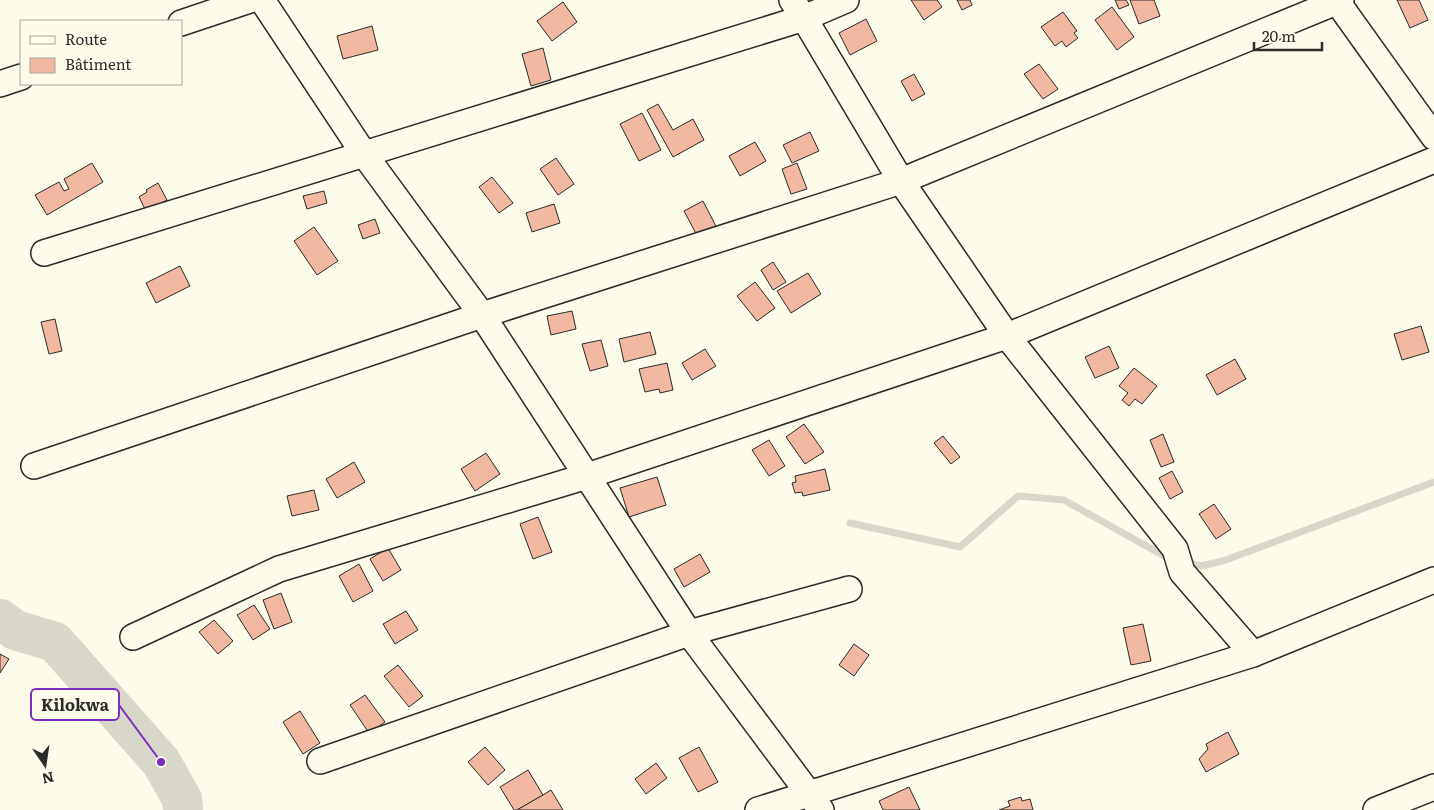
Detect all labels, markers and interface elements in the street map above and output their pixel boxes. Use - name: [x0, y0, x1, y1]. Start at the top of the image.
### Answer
- legend: [20, 20, 182, 85]
- scale bar: [1254, 20, 1322, 52]
- text: 20 m: [1262, 24, 1296, 47]
- text: Route: [65, 27, 107, 50]
- text: Bâtiment: [65, 52, 131, 75]
- callout: Kilokwa: [31, 689, 119, 720]
- text: Kilokwa: [41, 692, 110, 716]
- north arrow: [20, 740, 70, 790]
- text: N: [40, 768, 56, 790]

